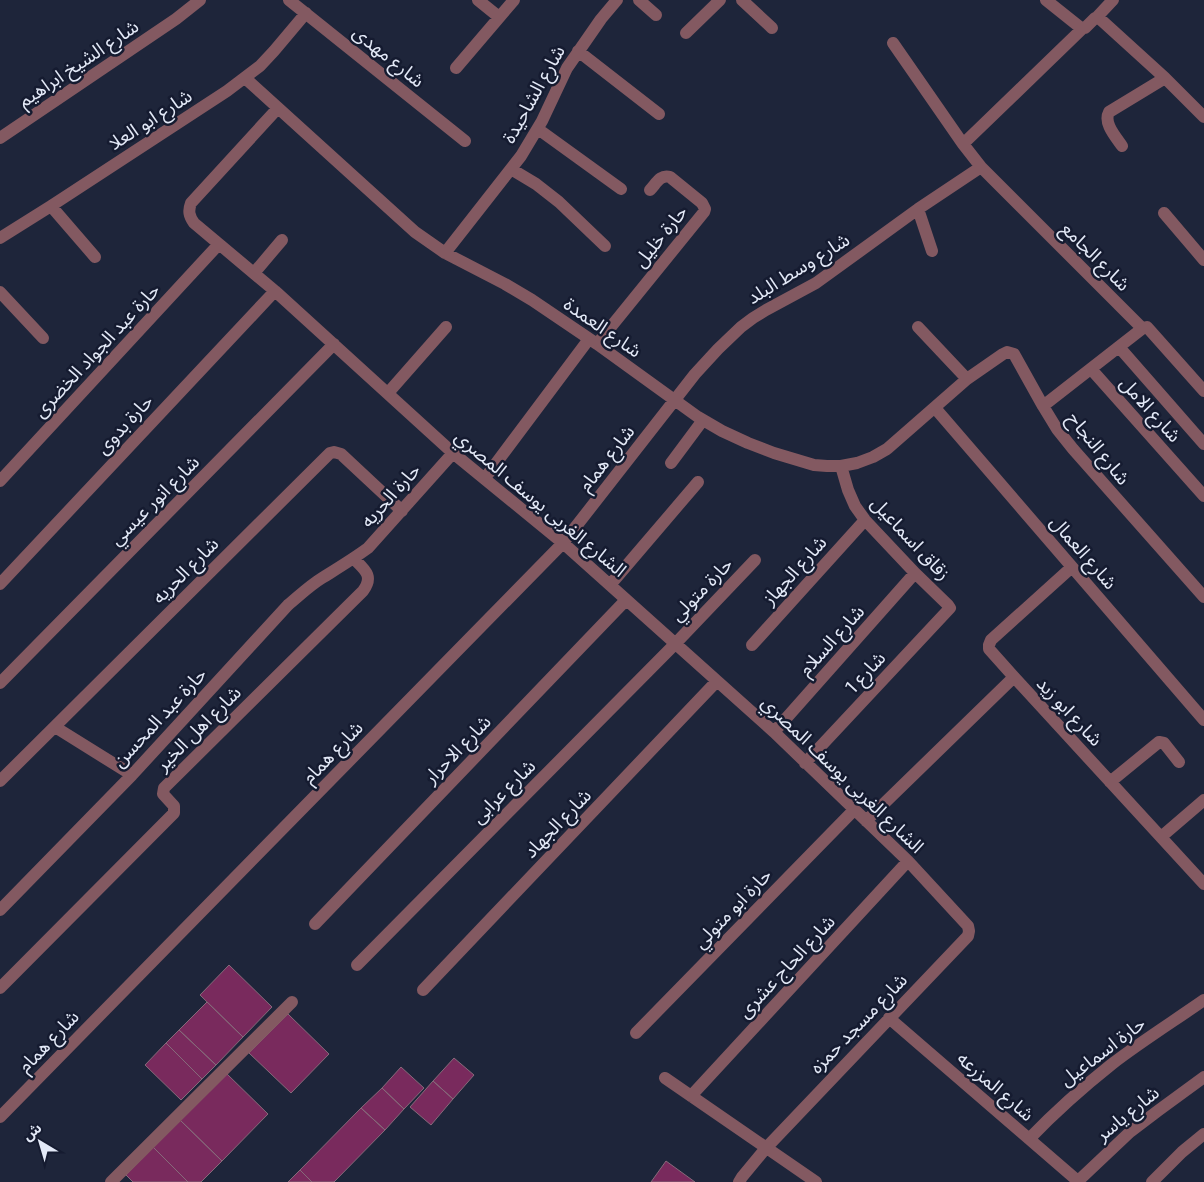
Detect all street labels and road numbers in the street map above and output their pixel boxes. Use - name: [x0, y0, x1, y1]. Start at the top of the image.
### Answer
- street label: شارع الشيخ ابراهيم: [13, 14, 145, 115]
- street label: شارع مهدى: [347, 20, 430, 94]
- street label: شارع الشاحيدة: [496, 41, 572, 148]
- street label: شارع ابو العلا: [104, 83, 197, 157]
- street label: حارة خليل: [628, 200, 692, 272]
- street label: شارع الجامع: [1054, 216, 1136, 298]
- street label: شارع وسط البلد: [742, 227, 855, 311]
- street label: حارة عبد الجواد الخضرى: [27, 278, 165, 422]
- street label: شارع العمدة: [558, 292, 647, 364]
- street label: شارع الامل: [1114, 371, 1187, 448]
- street label: حارة بدوى: [90, 389, 158, 459]
- street label: شارع النجاح: [1061, 407, 1136, 491]
- street label: شارع همام: [573, 420, 642, 498]
- street label: الشارع الغربى يوسف المصري: [448, 424, 632, 584]
- street label: شارع انور عيسي: [104, 450, 207, 553]
- street label: حارة الحريه: [355, 458, 425, 532]
- street label: زقاق اسماعيل: [866, 491, 956, 585]
- street label: شارع العمال: [1044, 510, 1123, 595]
- street label: شارع الجهاز: [756, 530, 833, 612]
- street label: شارع الحريه: [147, 532, 225, 610]
- street label: حارة متولي: [665, 552, 740, 628]
- street label: شارع السلام: [793, 599, 871, 683]
- street label: شارع 1: [840, 646, 892, 699]
- street label: حارة عبد المحسن: [107, 662, 211, 772]
- street label: شارع ابو زيد: [1030, 671, 1108, 752]
- street label: شارع اهل الخير: [150, 680, 247, 778]
- street label: الشارع الغربى يوسف المصري: [754, 690, 929, 860]
- street label: شارع الاحرار: [418, 710, 497, 791]
- street label: شارع همام: [296, 716, 370, 790]
- street label: شارع عرابى: [466, 754, 542, 830]
- street label: شارع الجهاد: [518, 783, 597, 864]
- street label: حارة ابو متولي: [688, 863, 779, 956]
- street label: شارع الحاج عشرى: [732, 909, 841, 1024]
- street label: شارع مسجد حمزه: [804, 968, 913, 1080]
- street label: شارع همام: [12, 1005, 86, 1079]
- street label: حارة اسماعيل: [1054, 1011, 1150, 1091]
- street label: شارع المزرعه: [951, 1046, 1040, 1128]
- street label: شارع ياسر: [1090, 1080, 1165, 1148]

